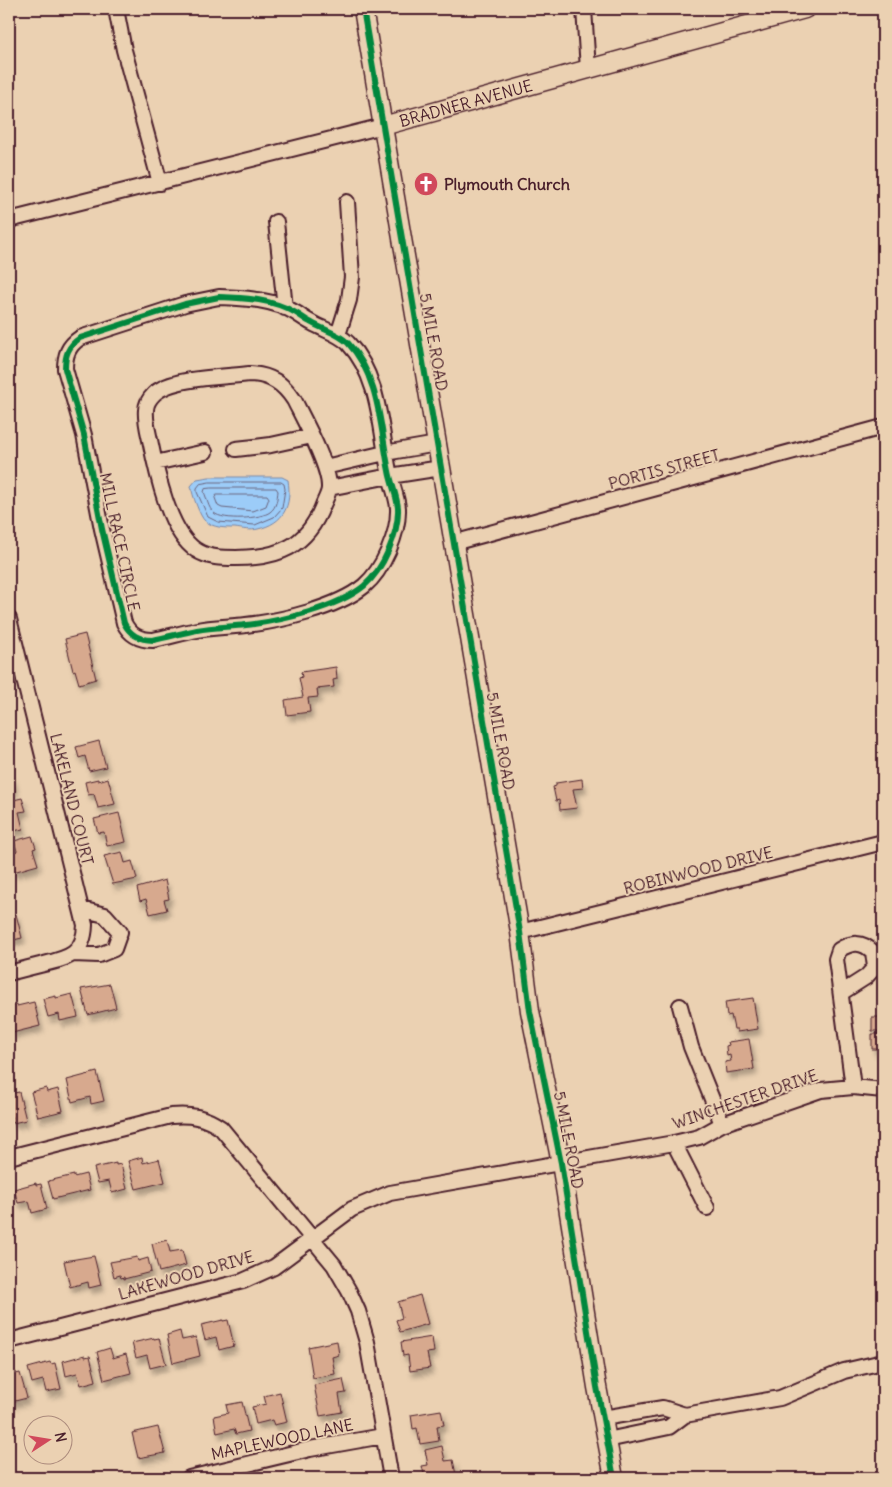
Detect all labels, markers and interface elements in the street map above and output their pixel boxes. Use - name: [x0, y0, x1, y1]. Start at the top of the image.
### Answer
- street label: BRADNER AVENUE: [397, 75, 535, 131]
- church icon: Plymouth Church: [413, 171, 439, 197]
- place label: Plymouth Church: [444, 174, 570, 195]
- street label: 5 MILE ROAD: [416, 292, 452, 392]
- street label: PORTIS STREET: [606, 445, 722, 493]
- street label: MILL RACE CIRCLE: [96, 471, 144, 613]
- street label: 5 MILE ROAD: [483, 691, 519, 791]
- street label: LAKELAND COURT: [46, 731, 98, 867]
- street label: ROBINWOOD DRIVE: [621, 842, 775, 898]
- street label: WINCHESTER DRIVE: [670, 1065, 820, 1133]
- street label: 5 MILE ROAD: [550, 1090, 588, 1190]
- street label: LAKEWOOD DRIVE: [116, 1246, 256, 1304]
- north arrow: [22, 1414, 72, 1464]
- street label: MAPLEWOOD LANE: [209, 1414, 355, 1464]
- text: N: [51, 1431, 71, 1444]

